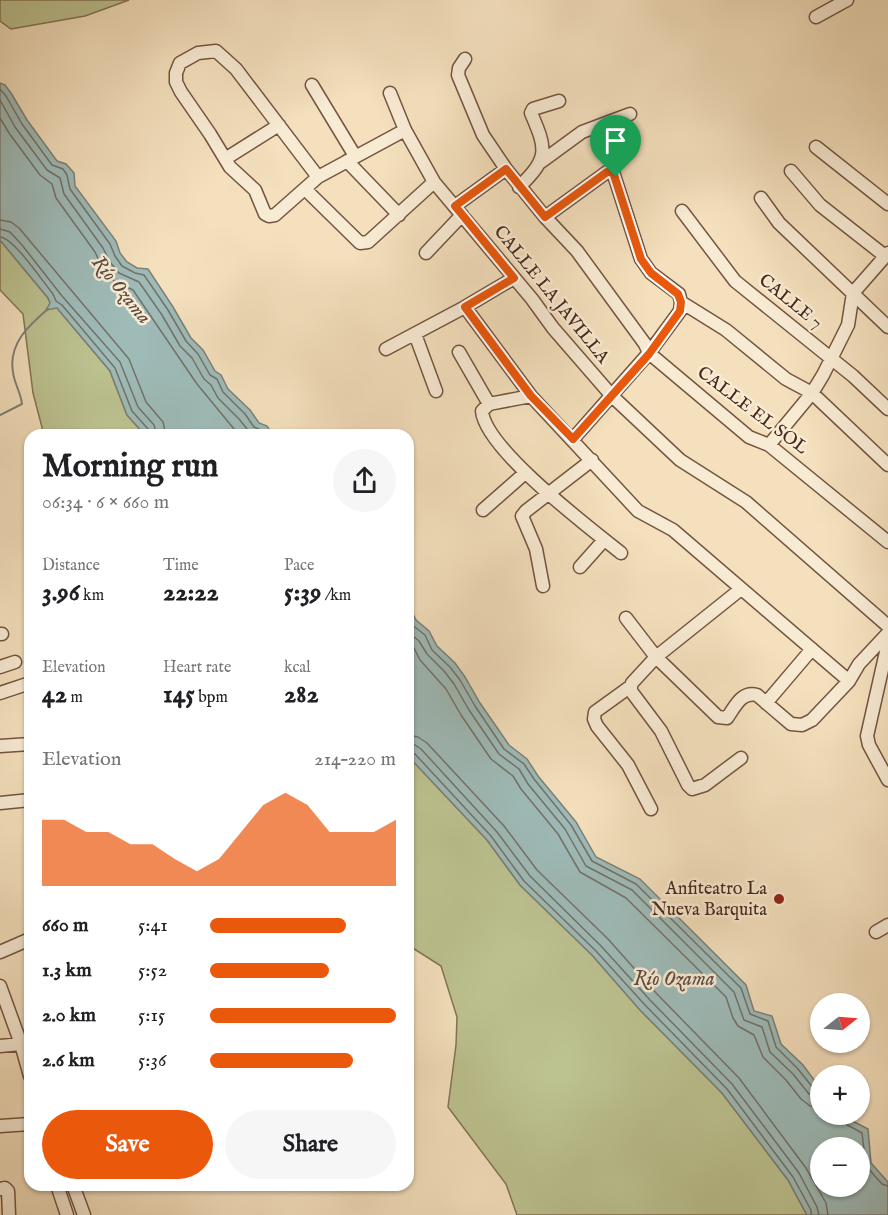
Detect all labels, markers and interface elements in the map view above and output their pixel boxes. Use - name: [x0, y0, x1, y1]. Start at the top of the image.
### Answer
- pin: [590, 115, 641, 177]
- icon: arrive: [599, 124, 632, 157]
- street label: CALLE LA JAVILLA: [488, 221, 614, 369]
- water label: Río Ozama: [86, 251, 156, 329]
- street label: CALLE 7: [753, 269, 827, 335]
- street label: CALLE EL SOL: [692, 362, 812, 460]
- text: Morning run: [42, 446, 218, 488]
- button: share: [333, 449, 396, 512]
- text: 06:34 · 6 × 660 m: [42, 490, 169, 515]
- text: Distance: [42, 556, 100, 576]
- text: Time: [163, 556, 199, 576]
- text: Pace: [284, 556, 314, 576]
- text: 3.96: [42, 576, 80, 609]
- text: 22:22: [163, 576, 219, 609]
- text: 5:39: [284, 576, 321, 609]
- text: km: [80, 586, 104, 606]
- text: /km: [321, 586, 351, 606]
- text: Elevation: [42, 658, 105, 678]
- text: Heart rate: [163, 658, 231, 678]
- text: kcal: [284, 658, 311, 678]
- text: 42: [42, 678, 67, 711]
- text: 145: [163, 678, 195, 711]
- text: 282: [284, 678, 319, 711]
- text: m: [67, 688, 83, 708]
- text: bpm: [195, 688, 228, 708]
- text: Elevation: [42, 747, 121, 772]
- text: 214–220 m: [314, 747, 396, 772]
- place label: Anfiteatro La Nueva Barquita: [651, 878, 767, 922]
- marker: Anfiteatro La Nueva Barquita: [772, 892, 786, 906]
- text: 660 m: [42, 913, 89, 938]
- text: 5:41: [138, 913, 168, 938]
- text: 1.3 km: [42, 958, 92, 983]
- text: 5:52: [138, 958, 167, 983]
- water label: Río Ozama: [633, 967, 715, 992]
- north arrow: [810, 993, 870, 1053]
- map controls: [810, 993, 870, 1197]
- text: 2.0 km: [42, 1003, 96, 1028]
- text: 5:15: [138, 1003, 165, 1028]
- text: 2.6 km: [42, 1048, 95, 1073]
- text: 5:36: [138, 1048, 166, 1073]
- button: +: [810, 1065, 870, 1125]
- button: Save: [42, 1110, 213, 1179]
- button: Share: [225, 1110, 396, 1179]
- button: −: [810, 1137, 870, 1197]

